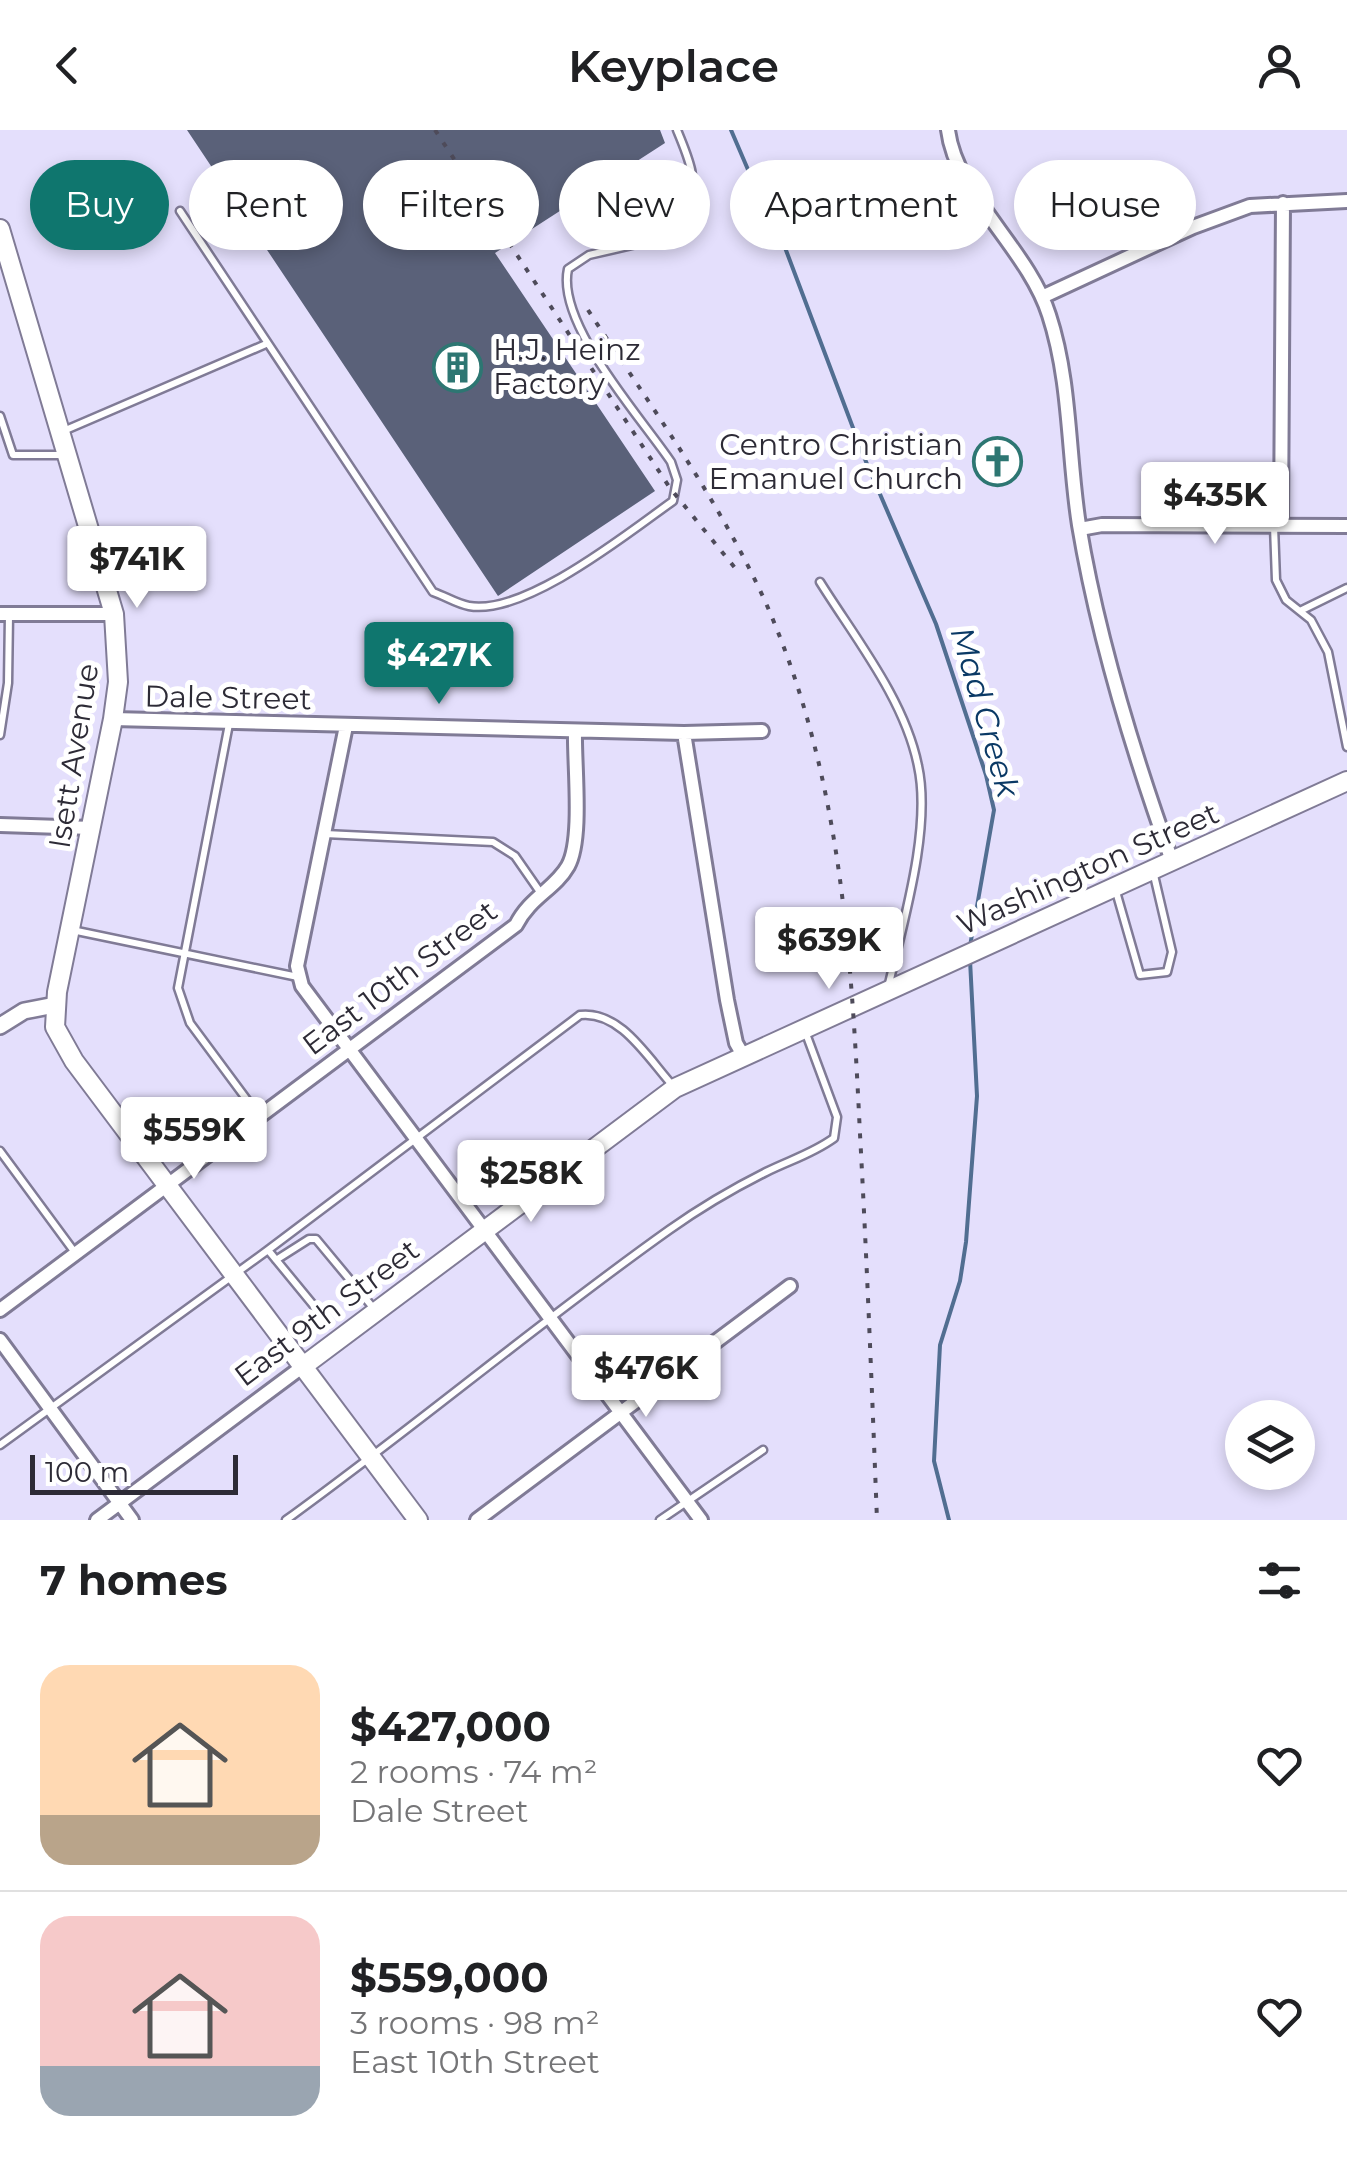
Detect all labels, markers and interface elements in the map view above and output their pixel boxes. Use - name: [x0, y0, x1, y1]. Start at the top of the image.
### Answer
- icon: back: [40, 38, 95, 93]
- text: Keyplace: [568, 38, 779, 93]
- icon: person: [1252, 38, 1307, 93]
- chip: Buy: [30, 160, 169, 250]
- chip: Rent: [189, 160, 343, 250]
- chip: Filters: [363, 160, 539, 250]
- chip: New: [559, 160, 710, 250]
- chip: Apartment: [730, 160, 994, 250]
- chip: House: [1014, 160, 1196, 250]
- place label: H.J. Heinz Factory: [493, 331, 641, 402]
- building icon: H.J. Heinz Factory: [432, 341, 484, 393]
- place label: Centro Christian Emanuel Church: [709, 426, 963, 497]
- church icon: Centro Christian Emanuel Church: [972, 436, 1024, 488]
- pin: $435K: [1145, 462, 1285, 547]
- text: $435K: [1163, 475, 1267, 514]
- pin: $741K: [67, 526, 207, 611]
- text: $741K: [89, 539, 185, 578]
- pin: $427K: [369, 622, 509, 707]
- water label: Mad Creek: [943, 622, 1029, 803]
- text: $427K: [386, 635, 492, 674]
- street label: Isett Avenue: [41, 661, 106, 851]
- street label: Dale Street: [144, 678, 312, 717]
- street label: Washington Street: [951, 794, 1224, 943]
- street label: East 10th Street: [295, 892, 504, 1063]
- pin: $639K: [759, 907, 899, 992]
- text: $639K: [777, 920, 881, 959]
- pin: $559K: [124, 1097, 264, 1182]
- text: $559K: [143, 1110, 245, 1149]
- pin: $258K: [461, 1140, 601, 1225]
- text: $258K: [479, 1153, 583, 1192]
- street label: East 9th Street: [227, 1231, 426, 1394]
- pin: $476K: [576, 1335, 716, 1420]
- text: $476K: [594, 1348, 698, 1387]
- map controls: [1225, 1400, 1315, 1490]
- button: layers: [1225, 1400, 1315, 1490]
- scale bar: [30, 1450, 238, 1494]
- text: 100 m: [45, 1455, 129, 1489]
- icon: filters: [1252, 1553, 1307, 1608]
- text: 7 homes: [40, 1554, 228, 1606]
- text: $427,000: [350, 1700, 551, 1752]
- icon: home: [120, 1705, 240, 1825]
- icon: heart: [1252, 1738, 1307, 1793]
- text: 2 rooms · 74 m²: [350, 1752, 598, 1791]
- text: Dale Street: [350, 1791, 528, 1830]
- text: $559,000: [350, 1951, 549, 2003]
- icon: home: [120, 1956, 240, 2076]
- icon: heart: [1252, 1989, 1307, 2044]
- text: 3 rooms · 98 m²: [350, 2003, 599, 2042]
- text: East 10th Street: [350, 2042, 600, 2081]

